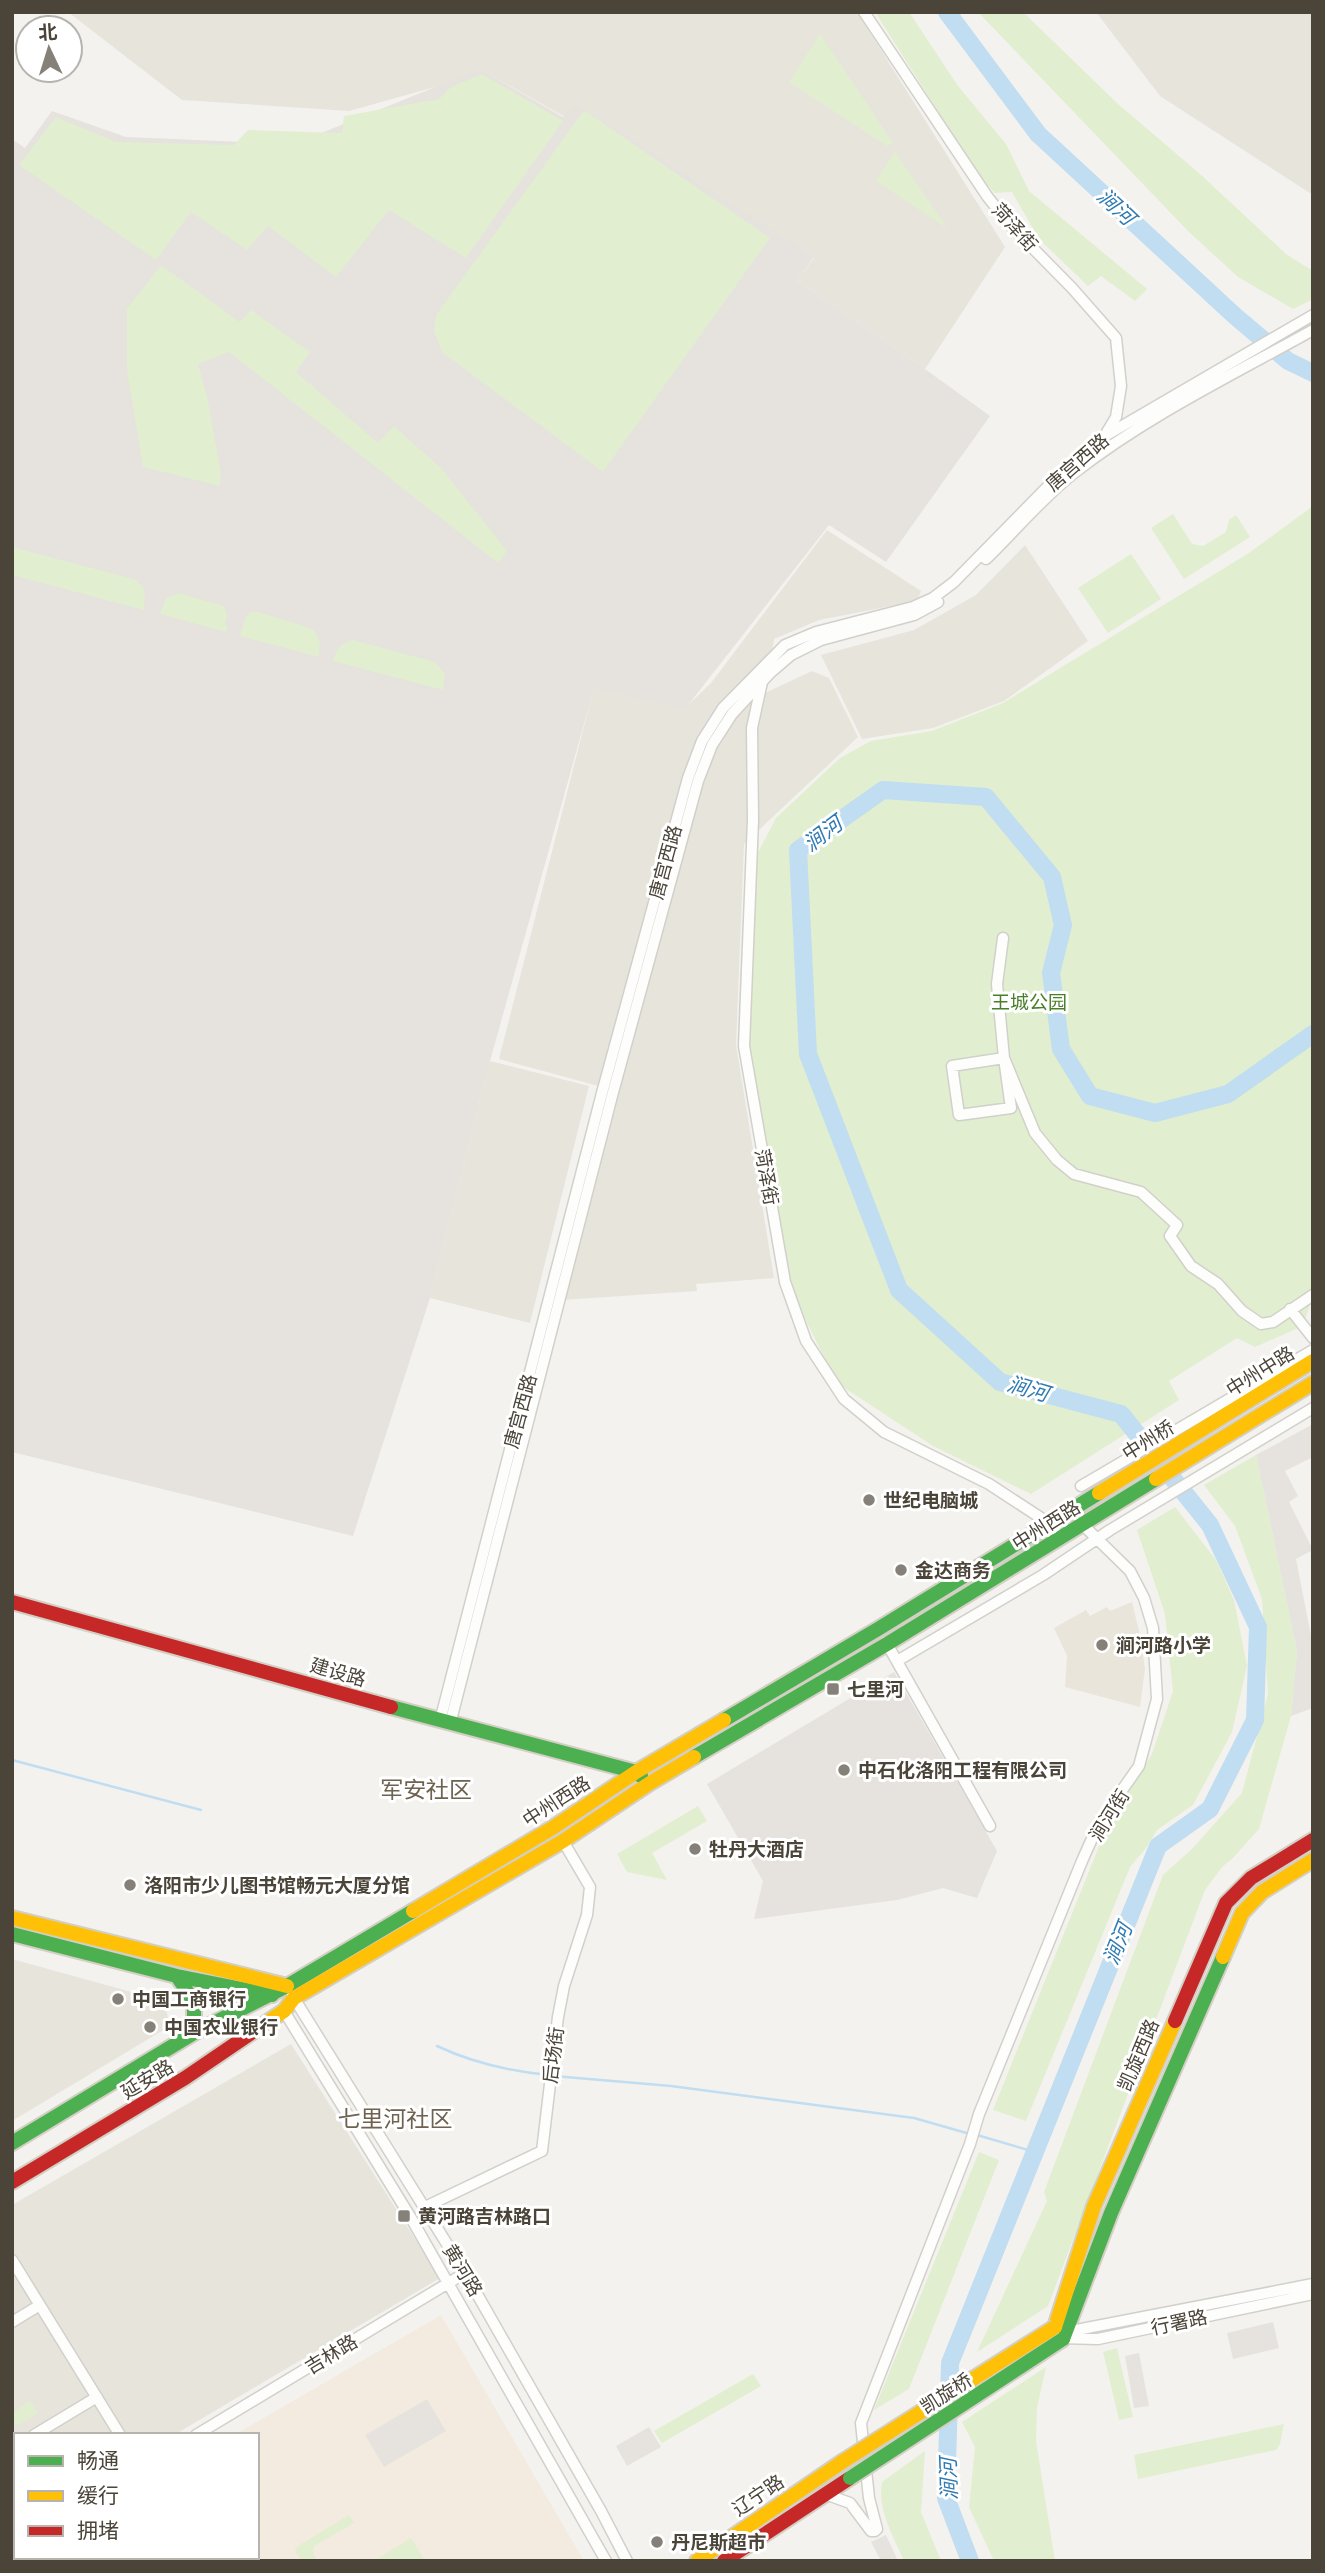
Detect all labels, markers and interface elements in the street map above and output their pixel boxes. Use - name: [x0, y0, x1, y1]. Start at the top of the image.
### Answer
- north arrow: [14, 14, 84, 84]
- text: 北: [38, 20, 58, 44]
- water label: 涧河: [1092, 184, 1142, 233]
- street label: 菏泽街: [988, 198, 1042, 256]
- street label: 唐宫西路: [1041, 429, 1113, 495]
- water label: 涧河: [799, 809, 850, 856]
- street label: 唐宫西路: [645, 822, 685, 902]
- park label: 王城公园: [991, 991, 1067, 1013]
- street label: 菏泽街: [751, 1147, 783, 1207]
- street label: 中州中路: [1222, 1342, 1298, 1400]
- street label: 唐宫西路: [500, 1371, 540, 1451]
- water label: 涧河: [1005, 1372, 1055, 1407]
- street label: 中州桥: [1118, 1416, 1178, 1464]
- place label: 世纪电脑城: [883, 1489, 978, 1511]
- marker: 世纪电脑城: [861, 1492, 877, 1508]
- street label: 中州西路: [1008, 1496, 1084, 1554]
- place label: 金达商务: [915, 1559, 991, 1581]
- marker: 金达商务: [893, 1562, 909, 1578]
- place label: 涧河路小学: [1116, 1634, 1211, 1656]
- marker: 涧河路小学: [1094, 1637, 1110, 1653]
- street label: 建设路: [308, 1654, 368, 1690]
- place label: 七里河: [847, 1678, 904, 1700]
- marker: 七里河: [825, 1681, 841, 1697]
- place label: 中石化洛阳工程有限公司: [858, 1759, 1067, 1781]
- marker: 中石化洛阳工程有限公司: [836, 1762, 852, 1778]
- street label: 中州西路: [518, 1771, 594, 1831]
- district label: 军安社区: [380, 1777, 472, 1803]
- street label: 涧河街: [1085, 1785, 1133, 1845]
- place label: 牡丹大酒店: [709, 1838, 804, 1860]
- marker: 牡丹大酒店: [687, 1841, 703, 1857]
- place label: 洛阳市少儿图书馆畅元大厦分馆: [144, 1874, 410, 1896]
- marker: 洛阳市少儿图书馆畅元大厦分馆: [122, 1877, 138, 1893]
- water label: 涧河: [1099, 1916, 1138, 1968]
- place label: 中国工商银行: [132, 1988, 246, 2010]
- marker: 中国工商银行: [110, 1991, 126, 2007]
- place label: 中国农业银行: [164, 2016, 278, 2038]
- street label: 凯旋西路: [1113, 2016, 1163, 2094]
- marker: 中国农业银行: [142, 2019, 158, 2035]
- street label: 后场街: [539, 2025, 567, 2085]
- street label: 延安路: [117, 2055, 177, 2103]
- district label: 七里河社区: [338, 2106, 453, 2132]
- place label: 黄河路吉林路口: [418, 2205, 551, 2227]
- marker: 黄河路吉林路口: [396, 2208, 412, 2224]
- street label: 黄河路: [439, 2240, 487, 2300]
- street label: 行署路: [1149, 2305, 1209, 2339]
- street label: 吉林路: [301, 2330, 361, 2378]
- street label: 凯旋桥: [916, 2368, 976, 2418]
- legend: [14, 2433, 259, 2559]
- text: 畅通: [77, 2449, 119, 2473]
- water label: 涧河: [936, 2454, 962, 2500]
- street label: 辽宁路: [728, 2470, 788, 2520]
- text: 缓行: [77, 2484, 119, 2508]
- text: 拥堵: [77, 2519, 119, 2543]
- place label: 丹尼斯超市: [671, 2531, 766, 2553]
- marker: 丹尼斯超市: [649, 2534, 665, 2550]

